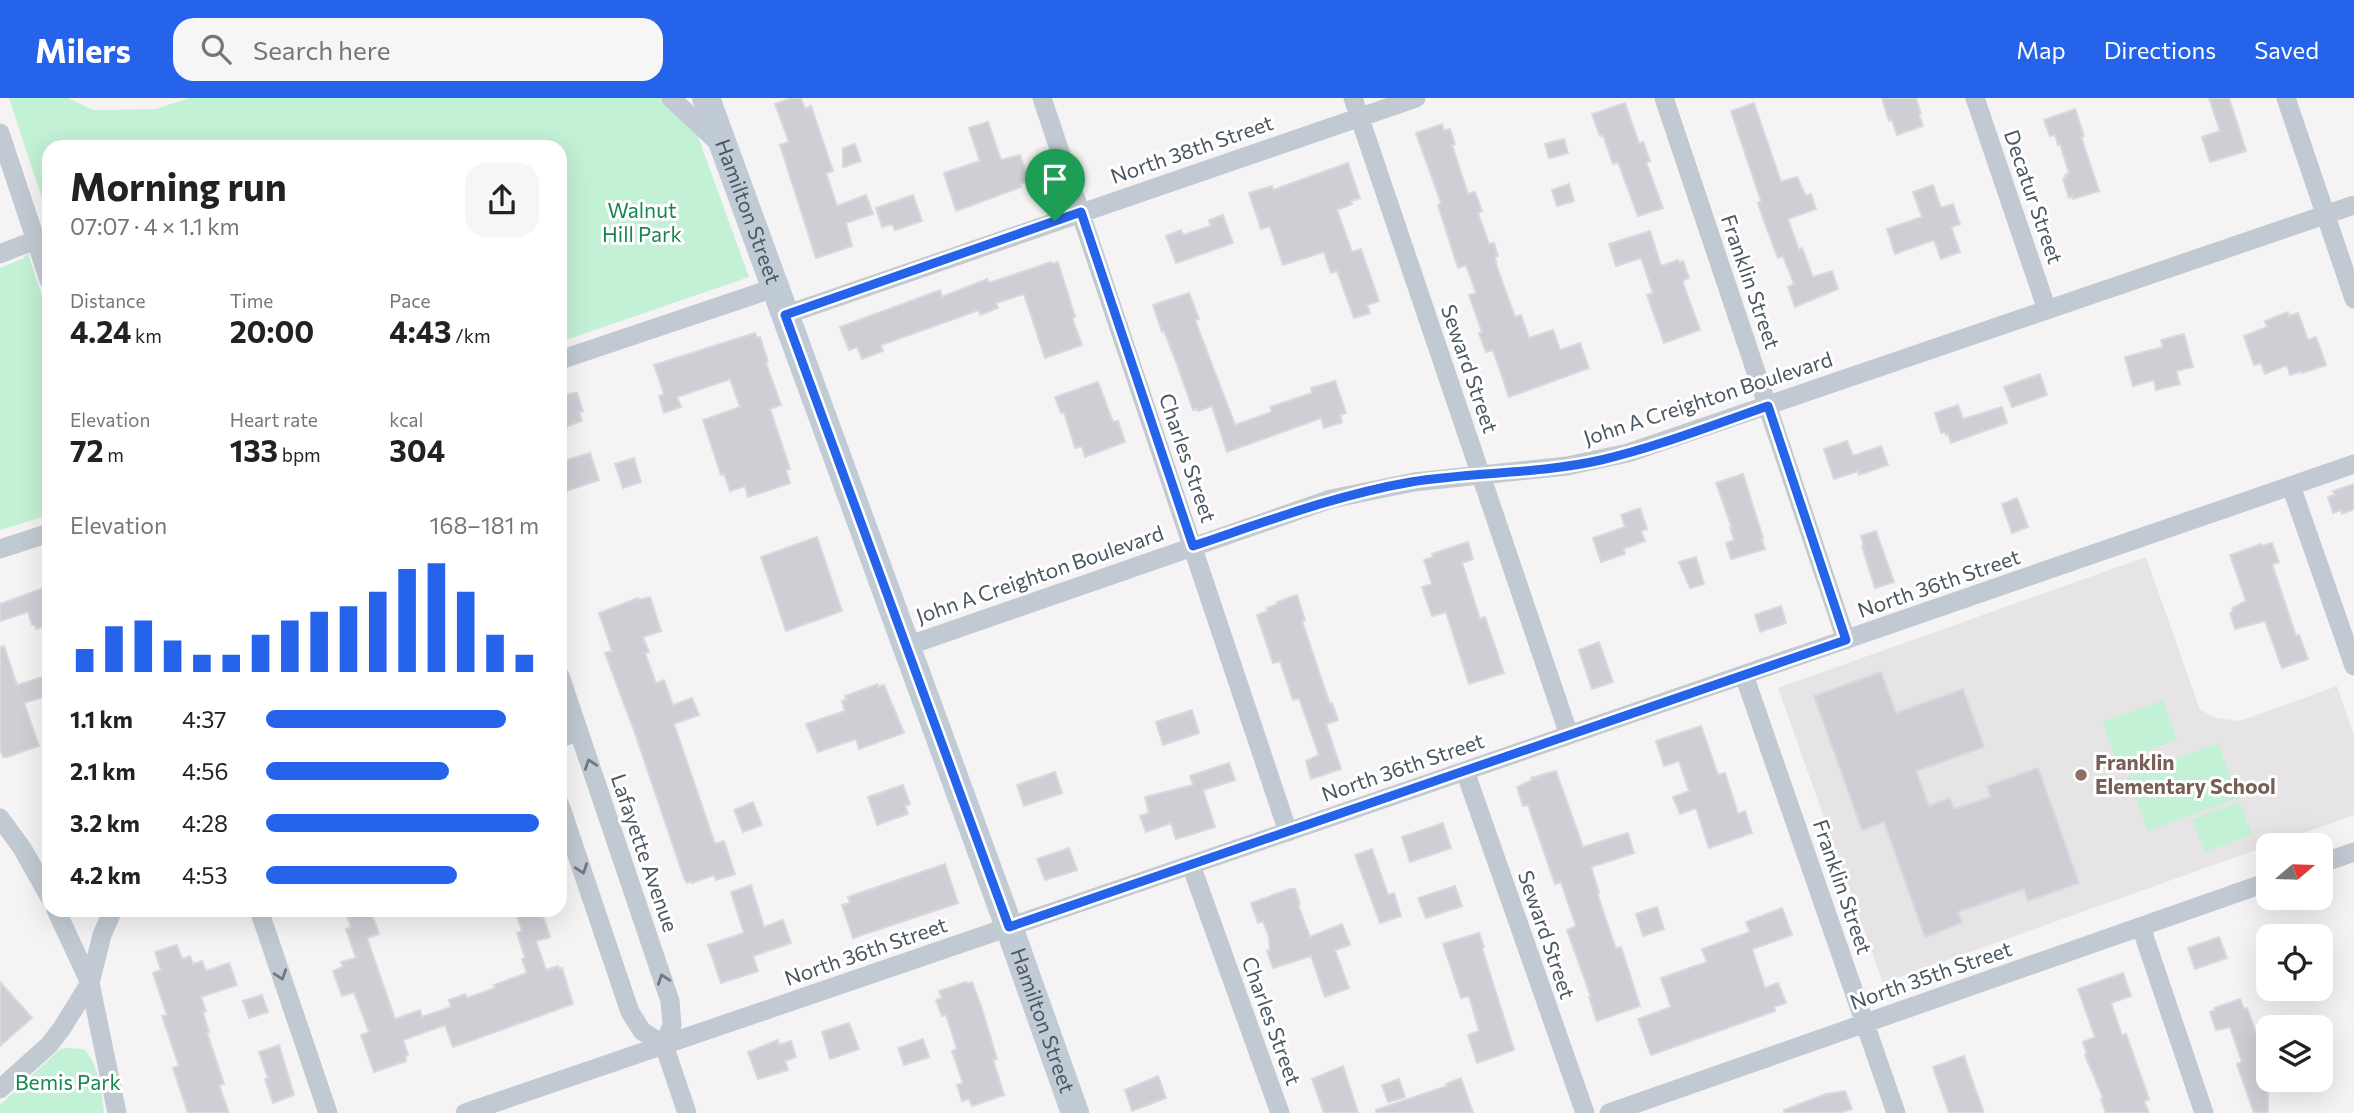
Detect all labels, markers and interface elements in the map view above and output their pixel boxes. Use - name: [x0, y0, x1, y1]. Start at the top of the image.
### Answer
- search box: [173, 18, 663, 81]
- text: Milers: [35, 29, 131, 70]
- icon: search: [197, 30, 235, 68]
- text: Search here: [253, 34, 390, 65]
- text: Map: [2016, 35, 2066, 64]
- text: Directions: [2104, 35, 2216, 64]
- text: Saved: [2254, 35, 2319, 64]
- street label: North 38th Street: [1107, 109, 1276, 188]
- street label: Decatur Street: [2000, 126, 2069, 267]
- street label: Hamilton Street: [711, 135, 787, 287]
- pin: [1025, 149, 1085, 221]
- icon: arrive: [1036, 160, 1074, 198]
- text: Morning run: [70, 162, 287, 209]
- button: share: [465, 163, 539, 237]
- park label: Walnut Hill Park: [602, 197, 682, 246]
- street label: Franklin Street: [1717, 211, 1786, 352]
- text: 07:07 · 4 × 1.1 km: [70, 212, 240, 240]
- text: Distance: [70, 289, 146, 312]
- text: Time: [230, 289, 273, 312]
- text: Pace: [389, 289, 431, 312]
- street label: Seward Street: [1437, 301, 1504, 436]
- text: 4.24: [70, 312, 131, 349]
- text: 20:00: [230, 312, 314, 349]
- text: 4:43: [389, 312, 452, 349]
- text: km: [131, 324, 162, 347]
- text: /km: [452, 324, 491, 347]
- street label: John A Creighton Boulevard: [1580, 345, 1835, 450]
- street label: Charles Street: [1155, 390, 1222, 525]
- text: Elevation: [70, 408, 150, 431]
- text: Heart rate: [230, 408, 318, 431]
- text: kcal: [389, 408, 423, 431]
- text: 72: [70, 431, 104, 468]
- text: 133: [230, 431, 278, 468]
- text: 304: [389, 431, 445, 468]
- text: m: [104, 443, 124, 466]
- text: bpm: [278, 443, 321, 466]
- text: Elevation: [70, 511, 167, 539]
- text: 168–181 m: [430, 511, 539, 539]
- street label: John A Creighton Boulevard: [912, 519, 1167, 628]
- street label: North 36th Street: [1854, 543, 2023, 622]
- text: 1.1 km: [70, 705, 133, 733]
- text: 4:37: [182, 705, 226, 733]
- street label: North 36th Street: [1318, 727, 1487, 806]
- place label: Franklin Elementary School: [2095, 749, 2276, 798]
- text: 2.1 km: [70, 757, 136, 785]
- text: 4:56: [182, 757, 228, 785]
- one-way arrow: [584, 758, 598, 771]
- marker: Franklin Elementary School: [2073, 767, 2089, 783]
- street label: Lafayette Avenue: [607, 770, 684, 935]
- text: 3.2 km: [70, 809, 140, 837]
- text: 4:28: [182, 809, 228, 837]
- street label: Franklin Street: [1809, 816, 1878, 957]
- north arrow: [2256, 833, 2333, 910]
- map controls: [2256, 833, 2333, 1092]
- text: 4.2 km: [70, 861, 141, 889]
- text: 4:53: [182, 861, 228, 889]
- one-way arrow: [574, 863, 588, 875]
- street label: Seward Street: [1514, 867, 1581, 1002]
- street label: North 36th Street: [781, 911, 950, 990]
- button: locate: [2256, 924, 2333, 1001]
- street label: North 35th Street: [1846, 935, 2015, 1014]
- street label: Hamilton Street: [1006, 944, 1081, 1096]
- street label: Charles Street: [1238, 953, 1307, 1088]
- one-way arrow: [273, 968, 287, 980]
- one-way arrow: [657, 974, 671, 986]
- button: layers: [2256, 1015, 2333, 1092]
- park label: Bemis Park: [15, 1069, 121, 1094]

